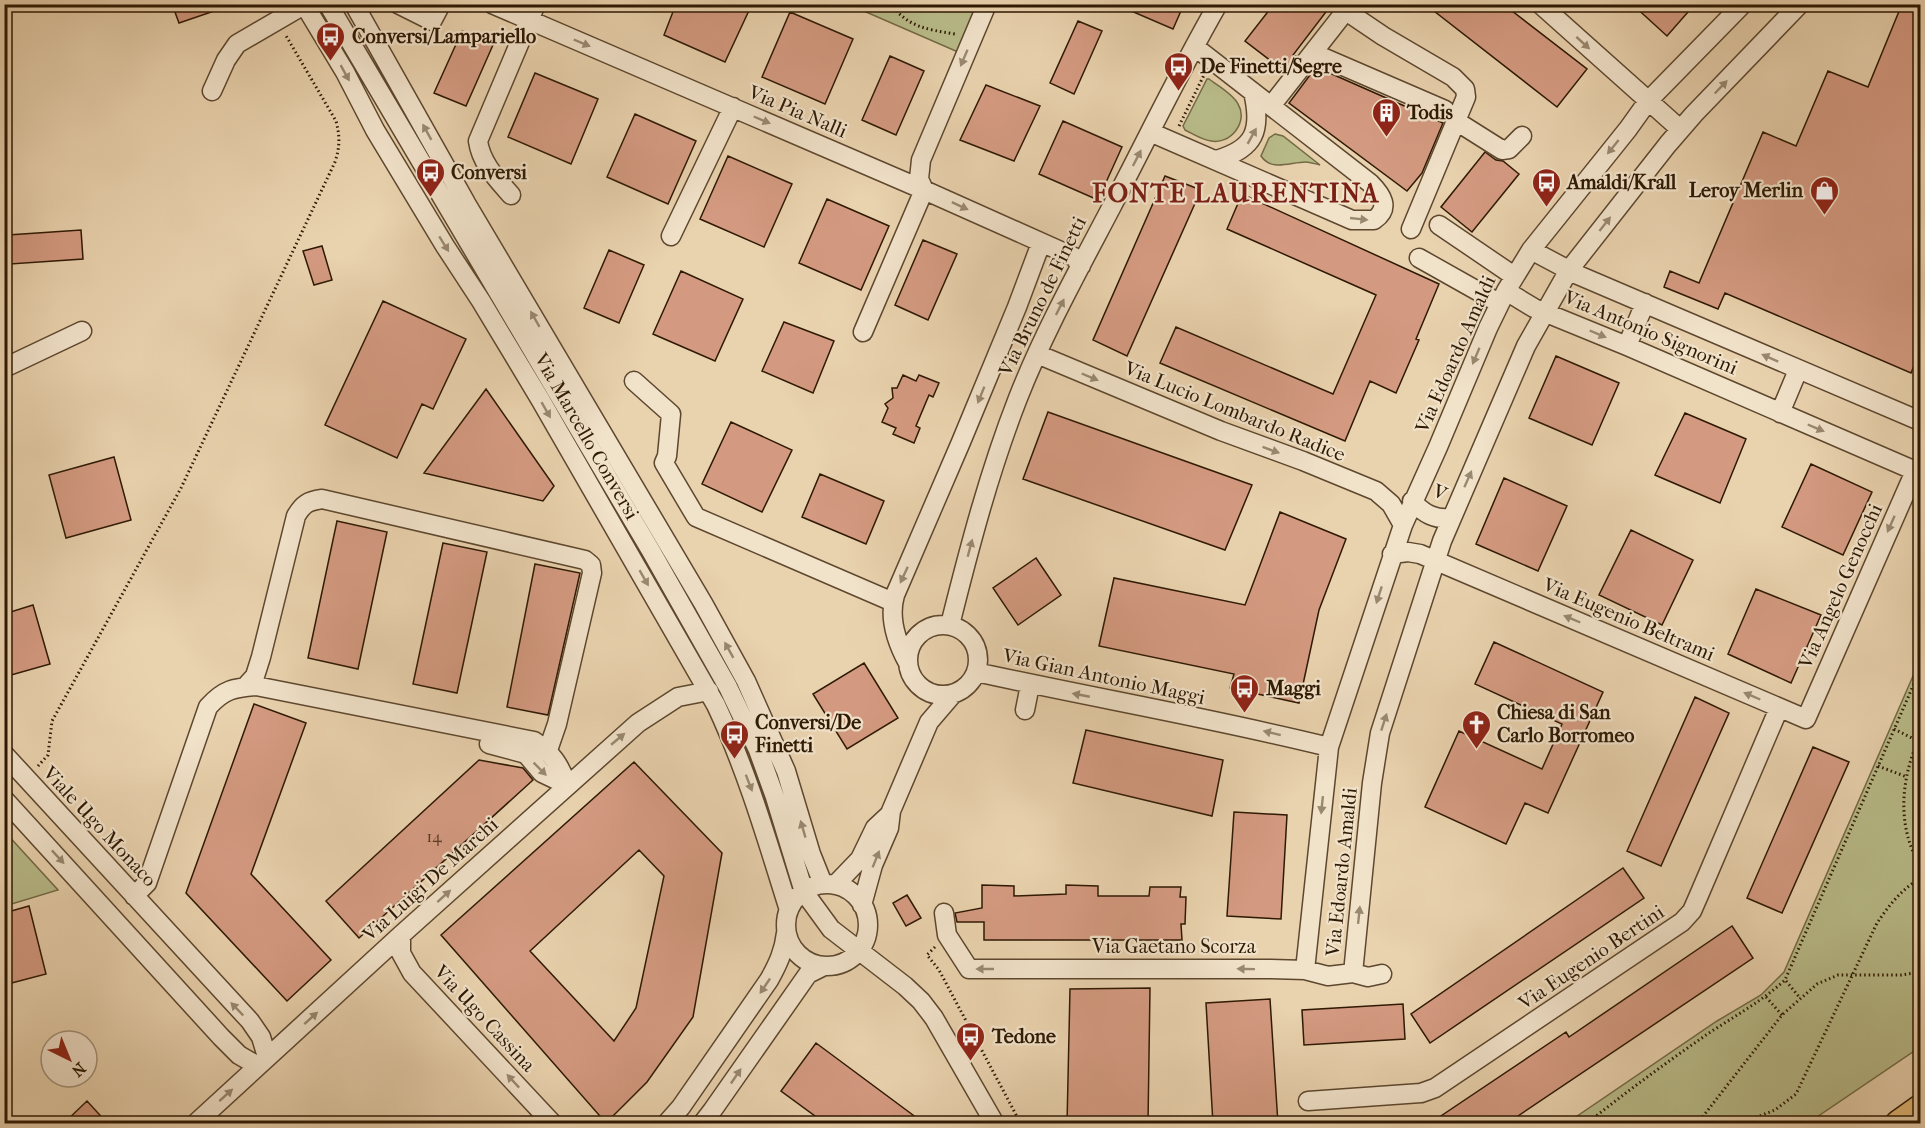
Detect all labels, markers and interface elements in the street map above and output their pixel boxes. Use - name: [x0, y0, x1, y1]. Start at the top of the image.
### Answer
- bus stop icon: Conversi/Lampariello: [315, 20, 347, 62]
- place label: Conversi/Lampariello: [352, 25, 536, 48]
- one-way arrow: [1576, 36, 1591, 50]
- one-way arrow: [574, 38, 592, 48]
- one-way arrow: [960, 50, 969, 67]
- bus stop icon: De Finetti/Segre: [1163, 50, 1195, 92]
- place label: De Finetti/Segre: [1200, 55, 1342, 78]
- one-way arrow: [340, 65, 350, 82]
- street label: Via Pia Nalli: [744, 80, 851, 143]
- one-way arrow: [1713, 81, 1727, 95]
- building icon: Todis: [1370, 96, 1402, 138]
- place label: Todis: [1406, 101, 1454, 124]
- one-way arrow: [753, 115, 771, 125]
- one-way arrow: [422, 123, 432, 140]
- one-way arrow: [1247, 127, 1257, 144]
- one-way arrow: [1606, 139, 1619, 155]
- one-way arrow: [1132, 150, 1142, 167]
- bus stop icon: Conversi: [414, 156, 446, 198]
- place label: Conversi: [451, 161, 528, 184]
- bus stop icon: Amaldi/Krall: [1530, 166, 1562, 208]
- place label: Amaldi/Krall: [1565, 171, 1677, 194]
- shop icon: Leroy Merlin: [1808, 174, 1840, 216]
- district label: FONTE LAURENTINA: [1091, 178, 1380, 209]
- place label: Leroy Merlin: [1689, 179, 1803, 202]
- one-way arrow: [951, 201, 969, 211]
- street label: Via Bruno de Finetti: [993, 213, 1091, 381]
- one-way arrow: [1349, 214, 1368, 224]
- one-way arrow: [1598, 217, 1610, 232]
- one-way arrow: [438, 236, 449, 252]
- street label: Via Edoardo Amaldi: [1410, 272, 1500, 437]
- street label: Via Antonio Signorini: [1560, 285, 1741, 379]
- one-way arrow: [1055, 299, 1065, 316]
- one-way arrow: [529, 311, 540, 327]
- one-way arrow: [1590, 329, 1608, 339]
- street label: Via Marcello Conversi: [529, 348, 644, 524]
- one-way arrow: [1471, 348, 1481, 366]
- one-way arrow: [1761, 352, 1779, 362]
- street label: Via Lucio Lombardo Radice: [1120, 356, 1349, 466]
- one-way arrow: [1082, 372, 1100, 382]
- one-way arrow: [976, 387, 986, 405]
- one-way arrow: [541, 402, 551, 419]
- one-way arrow: [1807, 423, 1825, 433]
- one-way arrow: [1262, 445, 1280, 455]
- one-way arrow: [1463, 469, 1473, 487]
- street label: V: [1428, 479, 1451, 506]
- street label: Via Angelo Genocchi: [1793, 500, 1887, 673]
- one-way arrow: [1886, 516, 1896, 534]
- one-way arrow: [966, 539, 975, 557]
- one-way arrow: [899, 566, 908, 583]
- one-way arrow: [639, 570, 650, 586]
- street label: Via Eugenio Beltrami: [1539, 573, 1718, 666]
- one-way arrow: [1373, 586, 1383, 604]
- one-way arrow: [1563, 614, 1581, 624]
- one-way arrow: [724, 641, 734, 658]
- street label: Via Gian Antonio Maggi: [1000, 644, 1207, 709]
- bus stop icon: Maggi: [1229, 672, 1261, 714]
- place label: Maggi: [1265, 677, 1322, 700]
- one-way arrow: [1071, 690, 1090, 699]
- one-way arrow: [1742, 691, 1760, 701]
- place label: Chiesa di San Carlo Borromeo: [1497, 701, 1634, 747]
- church icon: Chiesa di San Carlo Borromeo: [1460, 708, 1492, 750]
- place label: Conversi/De Finetti: [754, 711, 861, 757]
- one-way arrow: [1380, 713, 1389, 731]
- bus stop icon: Conversi/De Finetti: [718, 718, 750, 760]
- one-way arrow: [1263, 728, 1281, 738]
- one-way arrow: [610, 733, 626, 746]
- street label: Viale Ugo Monaco: [37, 761, 161, 891]
- one-way arrow: [533, 762, 548, 776]
- one-way arrow: [744, 774, 754, 792]
- street label: Via Edoardo Amaldi: [1321, 786, 1362, 959]
- one-way arrow: [1317, 796, 1327, 815]
- street label: Via Luigi De Marchi: [357, 813, 503, 947]
- one-way arrow: [798, 820, 807, 838]
- house number: 14: [426, 827, 442, 846]
- one-way arrow: [51, 849, 64, 864]
- one-way arrow: [872, 850, 881, 868]
- one-way arrow: [437, 889, 452, 903]
- street label: Via Eugenio Bertini: [1513, 900, 1668, 1015]
- one-way arrow: [1354, 906, 1364, 925]
- street label: Via Gaetano Scorza: [1091, 935, 1257, 958]
- street label: Via Ugo Cassina: [429, 960, 540, 1077]
- one-way arrow: [975, 964, 994, 974]
- one-way arrow: [1237, 964, 1256, 974]
- one-way arrow: [759, 978, 770, 994]
- one-way arrow: [231, 1002, 245, 1016]
- one-way arrow: [303, 1011, 318, 1025]
- bus stop icon: Tedone: [955, 1020, 987, 1062]
- place label: Tedone: [991, 1025, 1056, 1048]
- north arrow: [39, 1029, 99, 1089]
- text: N: [67, 1059, 90, 1081]
- one-way arrow: [731, 1068, 742, 1085]
- one-way arrow: [506, 1073, 520, 1088]
- one-way arrow: [218, 1089, 233, 1102]

